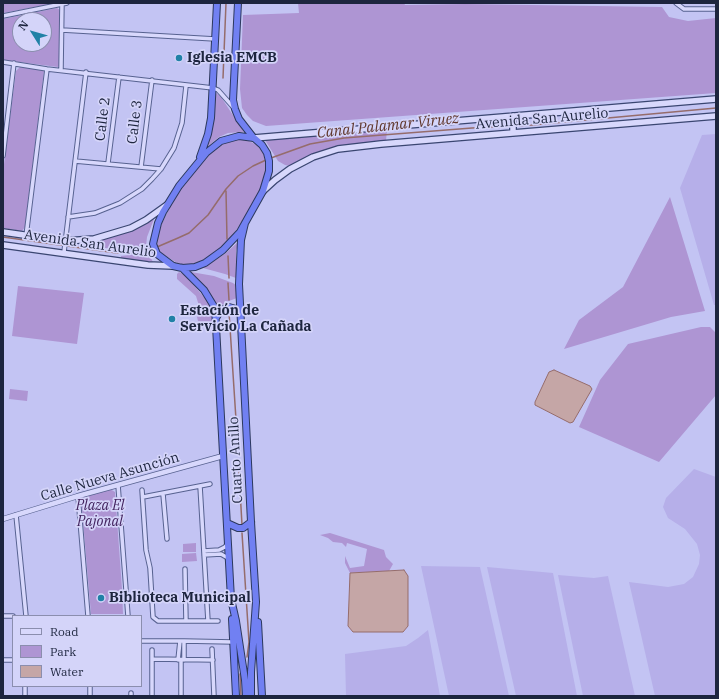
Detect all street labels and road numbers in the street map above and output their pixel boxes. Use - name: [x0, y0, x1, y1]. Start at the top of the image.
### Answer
- street label: Calle 2: [92, 96, 114, 142]
- street label: Calle 3: [124, 99, 146, 145]
- street label: Avenida San Aurelio: [475, 105, 609, 133]
- street label: Avenida San Aurelio: [23, 226, 157, 262]
- street label: Cuarto Anillo: [225, 416, 247, 504]
- street label: Calle Nueva Asunción: [39, 449, 181, 505]

